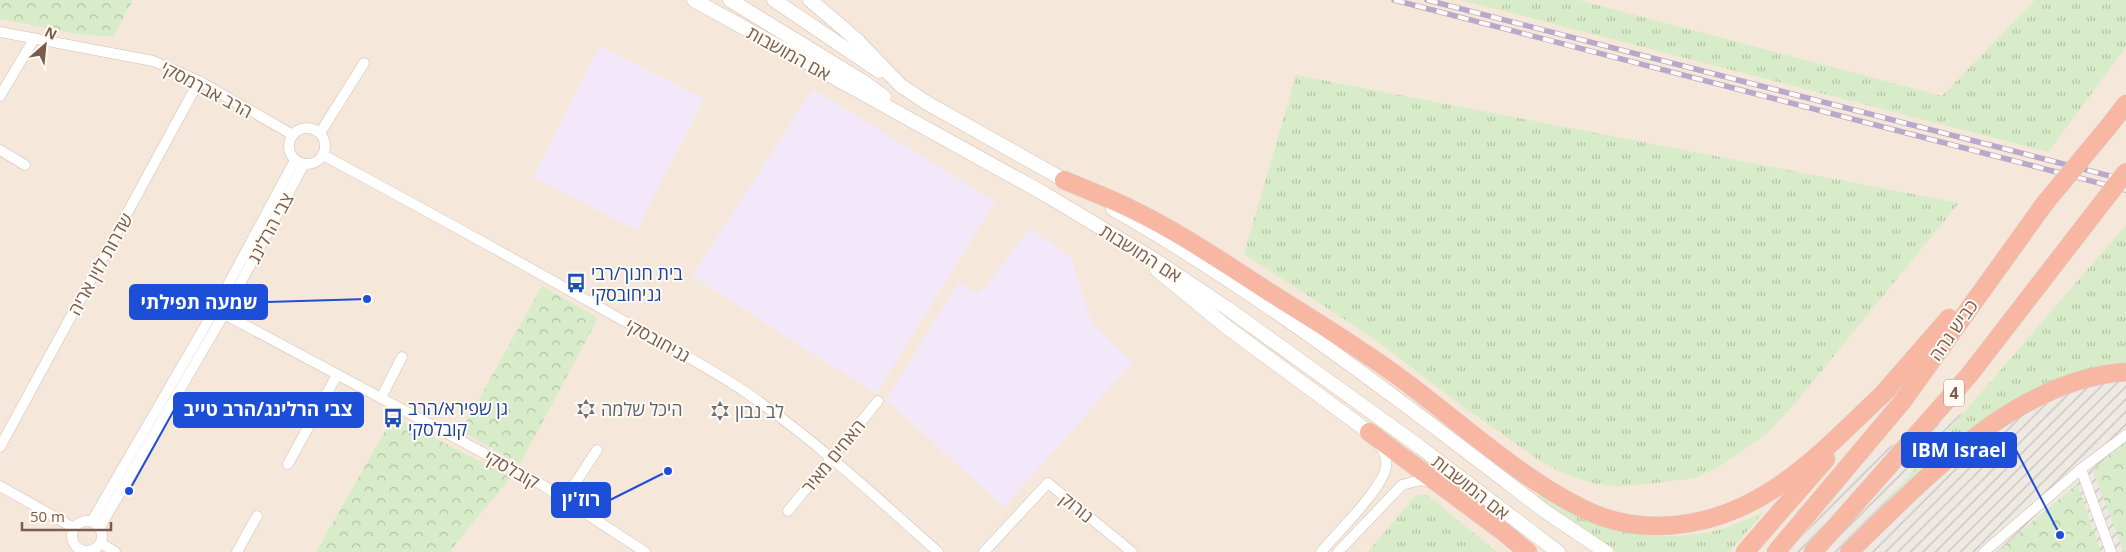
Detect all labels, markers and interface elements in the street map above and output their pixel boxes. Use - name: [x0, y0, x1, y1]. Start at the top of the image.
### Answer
- north arrow: [20, 20, 70, 70]
- street label: אם המושבות: [743, 20, 835, 86]
- text: N: [42, 22, 61, 44]
- street label: הרב אברמסקי: [157, 55, 257, 123]
- street label: צבי הרלינג: [241, 188, 299, 268]
- street label: שדרות לוין אריה: [62, 208, 138, 319]
- street label: אם המושבות: [1096, 219, 1186, 287]
- place label: בית חנוך/רבי גניחובסקי: [591, 261, 683, 306]
- bus stop icon: בית חנוך/רבי גניחובסקי: [565, 272, 587, 294]
- callout: שמעה תפילתי: [130, 285, 267, 319]
- text: שמעה תפילתי: [140, 289, 258, 315]
- street label: כביש גהה: [1923, 295, 1983, 365]
- street label: גניחובסקי: [621, 312, 695, 368]
- road number: 4: [1944, 379, 1964, 406]
- callout: צבי הרלינג/הרב טייב: [174, 393, 363, 427]
- text: צבי הרלינג/הרב טייב: [183, 396, 353, 422]
- place label: גן שפירא/הרב קובלסקי: [408, 396, 508, 441]
- place label: היכל שלמה: [601, 397, 683, 421]
- synagogue icon: היכל שלמה: [575, 398, 597, 420]
- place label: לב נבון: [735, 399, 784, 423]
- synagogue icon: לב נבון: [709, 400, 731, 422]
- bus stop icon: גן שפירא/הרב קובלסקי: [382, 407, 404, 429]
- street label: האחים מאיר: [796, 414, 870, 498]
- callout: IBM Israel: [1902, 433, 2016, 467]
- text: IBM Israel: [1912, 437, 2006, 463]
- street label: קובלסקי: [480, 444, 544, 494]
- street label: אם המושבות: [1427, 449, 1515, 525]
- callout: רוז'ין: [552, 483, 610, 517]
- text: רוז'ין: [562, 486, 600, 512]
- street label: נורוק: [1055, 486, 1099, 528]
- scale bar: [22, 500, 111, 532]
- text: 50 m: [30, 506, 65, 526]

